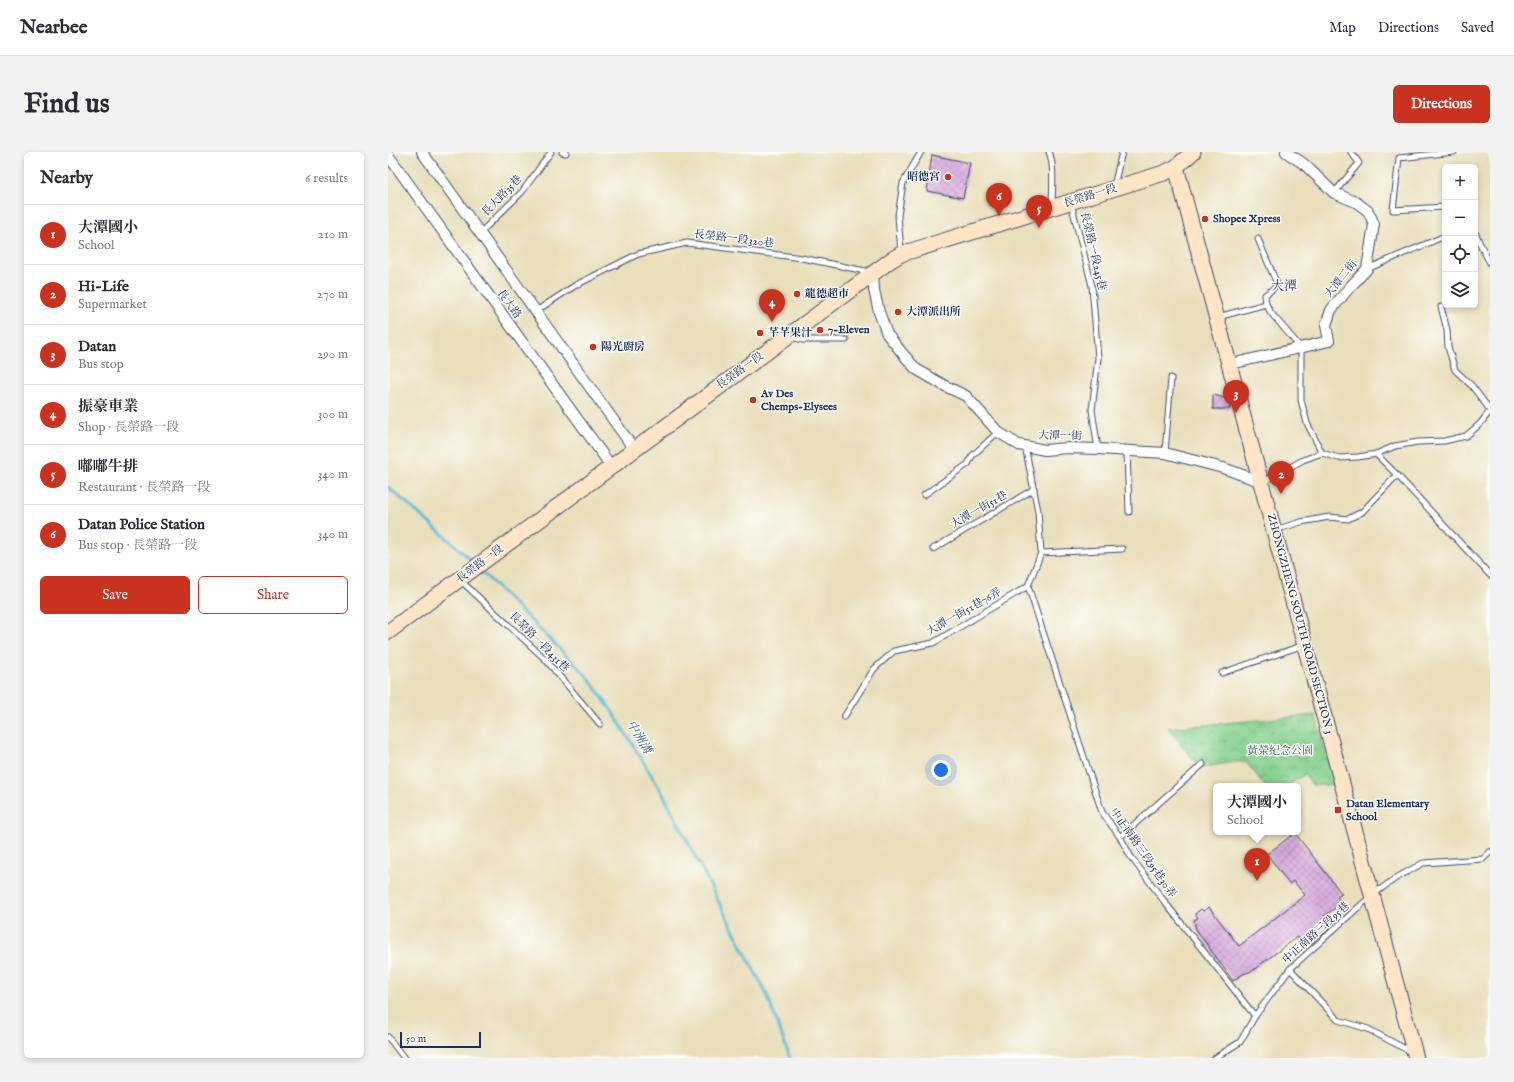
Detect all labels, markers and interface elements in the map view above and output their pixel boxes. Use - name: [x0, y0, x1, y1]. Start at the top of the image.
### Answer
- text: Nearbee: [20, 16, 87, 40]
- text: Map: [1329, 19, 1356, 37]
- text: Directions: [1378, 19, 1439, 37]
- text: Saved: [1461, 19, 1494, 37]
- button: Directions: [1393, 85, 1490, 123]
- text: Find us: [24, 87, 110, 122]
- map controls: [1442, 164, 1478, 308]
- button: +: [1442, 164, 1478, 200]
- text: Nearby: [40, 168, 93, 189]
- text: 6 results: [305, 170, 348, 187]
- place label: 昭德宮: [907, 170, 940, 184]
- street label: 長大路35巷: [479, 172, 525, 220]
- marker: 昭德宮: [943, 172, 953, 182]
- street label: 長榮路一段: [1062, 181, 1118, 211]
- pin: 6: [986, 183, 1012, 216]
- pin: 5: [1026, 195, 1052, 228]
- button: −: [1442, 200, 1478, 236]
- street label: 長榮路一段245巷: [1077, 210, 1109, 292]
- place label: Shopee Xpress: [1213, 212, 1281, 226]
- marker: Shopee Xpress: [1200, 214, 1210, 224]
- text: 大潭國小: [78, 218, 138, 237]
- text: 1: [51, 226, 55, 243]
- text: 210 m: [318, 226, 348, 243]
- street label: 長榮路一段320巷: [693, 227, 775, 251]
- button: locate: [1442, 236, 1478, 272]
- text: School: [78, 237, 115, 254]
- street label: 大潭二街: [1322, 257, 1360, 301]
- button: layers: [1442, 272, 1478, 308]
- text: Hi-Life: [78, 277, 129, 296]
- district label: 大潭: [1271, 278, 1297, 295]
- text: 2: [50, 286, 56, 303]
- text: 270 m: [317, 286, 348, 303]
- street label: 長大路: [494, 287, 524, 321]
- place label: 龍德超市: [805, 287, 849, 301]
- pin: 4: [759, 289, 785, 322]
- marker: 龍德超市: [792, 289, 802, 299]
- text: Supermarket: [78, 296, 147, 313]
- place label: 大潭派出所: [906, 305, 961, 319]
- marker: 大潭派出所: [893, 307, 903, 317]
- place label: 7-Eleven: [828, 323, 870, 337]
- marker: 7-Eleven: [815, 325, 825, 335]
- place label: 芊芊果汁: [768, 326, 812, 340]
- marker: 芊芊果汁: [755, 328, 765, 338]
- text: Datan: [78, 337, 116, 356]
- place label: 陽光廚房: [601, 340, 645, 354]
- marker: 陽光廚房: [588, 342, 598, 352]
- text: 3: [51, 346, 55, 363]
- text: 290 m: [317, 346, 348, 363]
- street label: 長榮路一段: [714, 349, 766, 393]
- text: Bus stop: [78, 356, 124, 373]
- pin: 3: [1223, 380, 1249, 413]
- place label: Av Des Chemps-Elysees: [760, 387, 837, 414]
- marker: Av Des Chemps-Elysees: [748, 395, 758, 405]
- text: 振豪車業: [78, 397, 138, 416]
- text: 4: [50, 406, 56, 423]
- text: 300 m: [317, 406, 348, 423]
- text: Shop · 長榮路一段: [78, 419, 179, 436]
- street label: 大潭一街: [1038, 429, 1082, 443]
- text: 嘟嘟牛排: [78, 457, 138, 476]
- pin: 2: [1268, 461, 1294, 494]
- text: 5: [51, 466, 55, 483]
- text: 340 m: [318, 466, 348, 483]
- text: Restaurant · 長榮路一段: [78, 479, 210, 496]
- street label: 大潭一街51巷: [948, 488, 1010, 532]
- street label: ZHONGZHENG SOUTH ROAD SECTION 3: [1264, 512, 1336, 736]
- text: Datan Police Station: [78, 515, 205, 534]
- text: 6: [50, 526, 56, 543]
- text: 340 m: [318, 526, 348, 543]
- text: Bus stop · 長榮路一段: [78, 537, 197, 554]
- street label: 長榮路一段: [454, 542, 506, 586]
- button: Save: [40, 576, 190, 614]
- button: Share: [198, 576, 348, 614]
- street label: 大潭一街51巷76弄: [924, 585, 1004, 639]
- street label: 長榮路一段431巷: [506, 609, 572, 675]
- water label: 中洲溝: [623, 718, 656, 758]
- park label: 黃榮紀念公園: [1247, 744, 1313, 758]
- your location: [931, 760, 951, 780]
- popup: [1213, 783, 1301, 835]
- text: 大潭國小: [1227, 793, 1287, 812]
- place label: Datan Elementary School: [1346, 797, 1430, 824]
- street label: 中正南路三段95巷30弄: [1107, 805, 1179, 901]
- marker: Datan Elementary School: [1333, 805, 1343, 815]
- text: School: [1227, 812, 1264, 829]
- pin: 1: [1244, 848, 1270, 881]
- street label: 中正南路三段95巷: [1279, 899, 1353, 967]
- scale bar: [400, 1030, 481, 1049]
- text: 50 m: [406, 1032, 426, 1046]

